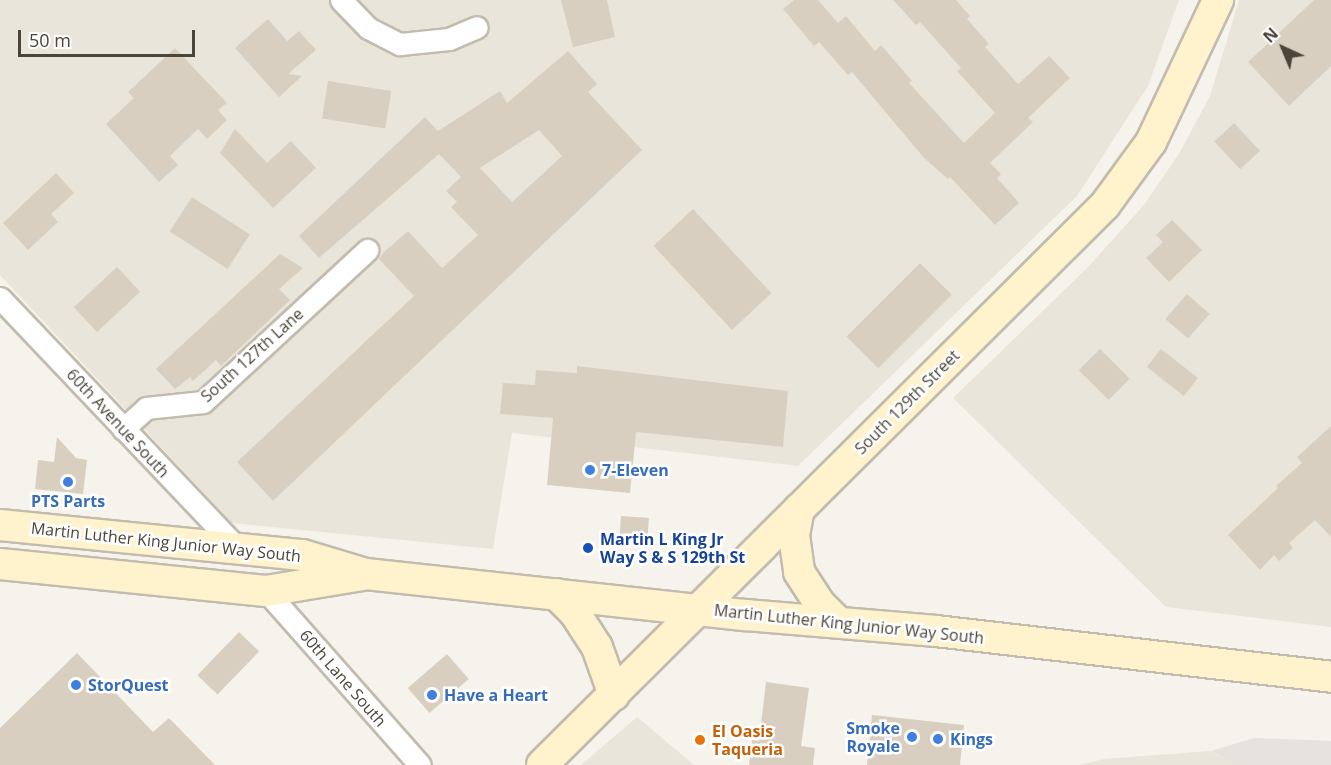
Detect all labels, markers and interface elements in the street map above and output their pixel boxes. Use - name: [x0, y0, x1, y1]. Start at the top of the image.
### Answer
- scale bar: [21, 18, 198, 56]
- north arrow: [1253, 18, 1313, 78]
- text: N: [1258, 23, 1283, 47]
- text: 50 m: [29, 28, 71, 52]
- street label: South 127th Lane: [197, 304, 307, 406]
- street label: South 129th Street: [851, 346, 963, 458]
- street label: 60th Avenue South: [63, 365, 173, 481]
- place label: 7-Eleven: [602, 460, 669, 480]
- marker: 7-Eleven: [583, 463, 597, 477]
- marker: PTS Parts: [61, 475, 75, 489]
- place label: PTS Parts: [31, 491, 105, 511]
- street label: Martin Luther King Junior Way South: [30, 518, 302, 566]
- place label: Martin L King Jr Way S & S 129th St: [600, 529, 745, 567]
- marker: Martin L King Jr Way S & S 129th St: [581, 541, 595, 555]
- street label: Martin Luther King Junior Way South: [713, 600, 985, 648]
- street label: 60th Lane South: [296, 626, 390, 730]
- place label: StorQuest: [88, 675, 169, 695]
- marker: StorQuest: [69, 678, 83, 692]
- place label: Have a Heart: [444, 685, 548, 705]
- marker: Have a Heart: [425, 688, 439, 702]
- place label: Smoke Royale: [846, 718, 900, 756]
- place label: El Oasis Taqueria: [712, 721, 783, 759]
- place label: Kings: [950, 729, 993, 749]
- marker: Smoke Royale: [905, 730, 919, 744]
- marker: Kings: [931, 732, 945, 746]
- marker: El Oasis Taqueria: [693, 733, 707, 747]

